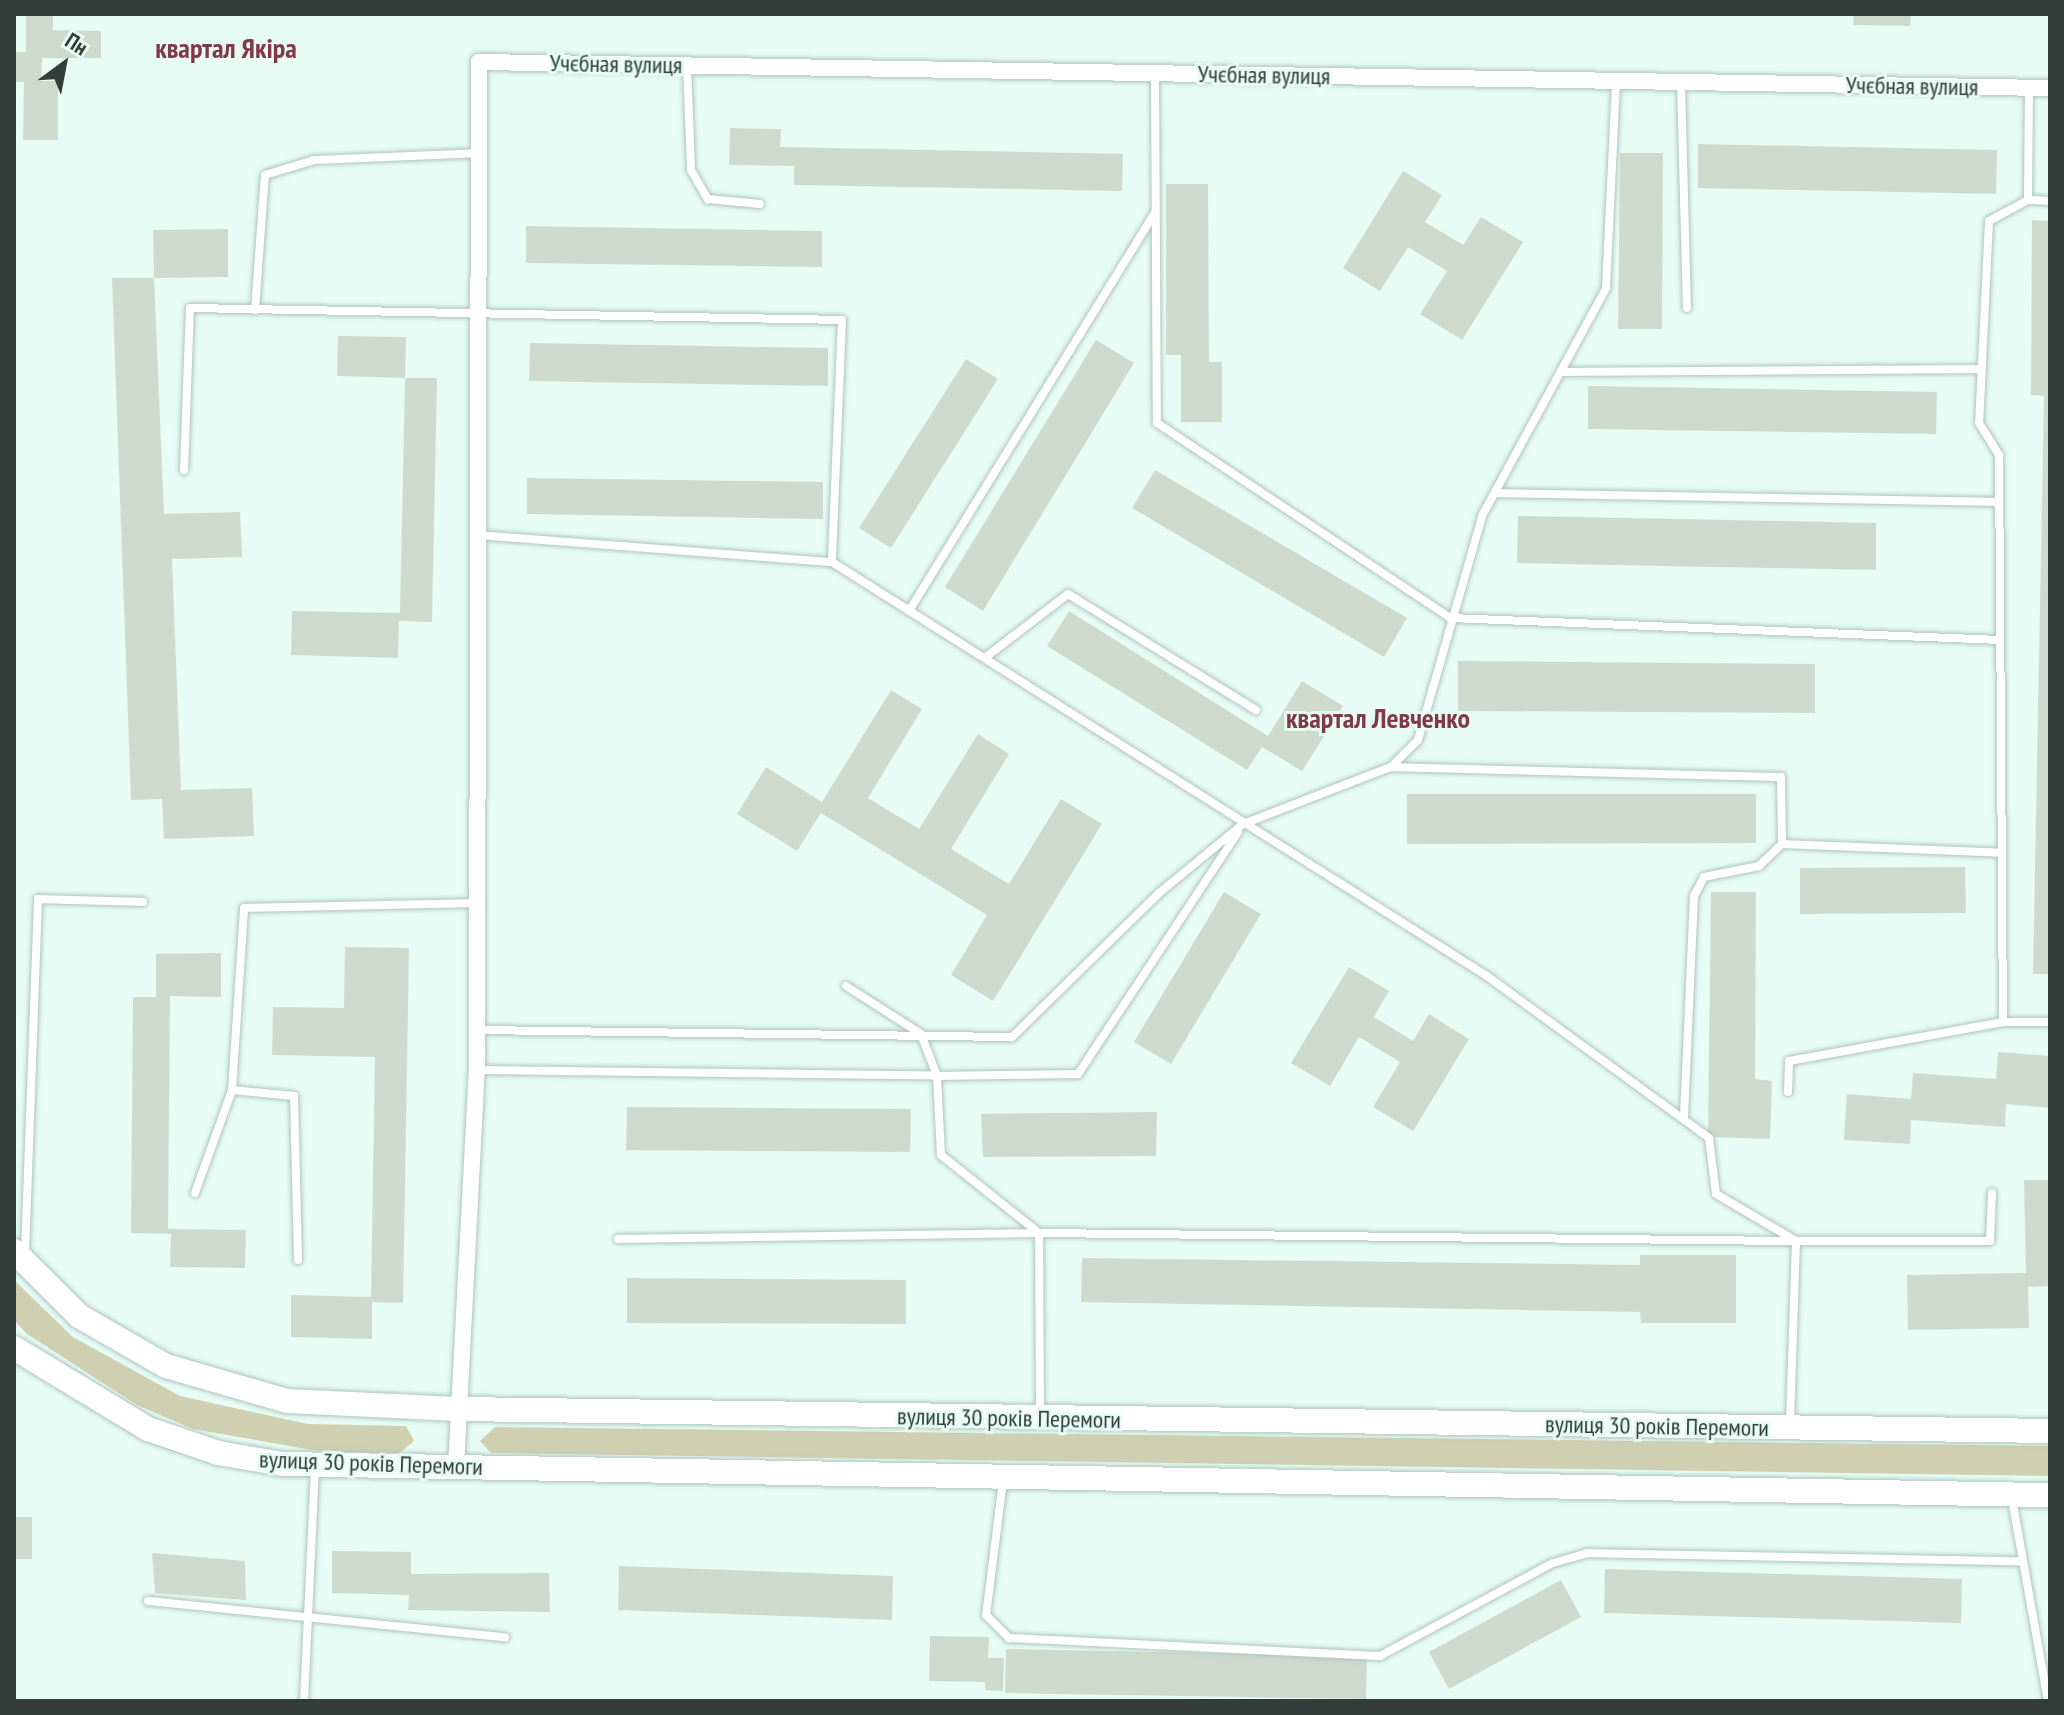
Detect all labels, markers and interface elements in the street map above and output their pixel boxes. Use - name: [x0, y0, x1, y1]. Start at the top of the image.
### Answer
- north arrow: [24, 24, 104, 104]
- text: Пн: [60, 26, 93, 61]
- district label: квартал Якіра: [155, 31, 297, 65]
- street label: Учєбная вулиця: [549, 48, 683, 80]
- street label: Учєбная вулиця: [1197, 59, 1331, 91]
- street label: Учєбная вулиця: [1845, 70, 1979, 102]
- district label: квартал Левченко: [1286, 701, 1470, 735]
- street label: вулиця 30 років Перемоги: [897, 1402, 1121, 1434]
- street label: вулиця 30 років Перемоги: [1545, 1410, 1769, 1442]
- street label: вулиця 30 років Перемоги: [259, 1445, 483, 1481]

